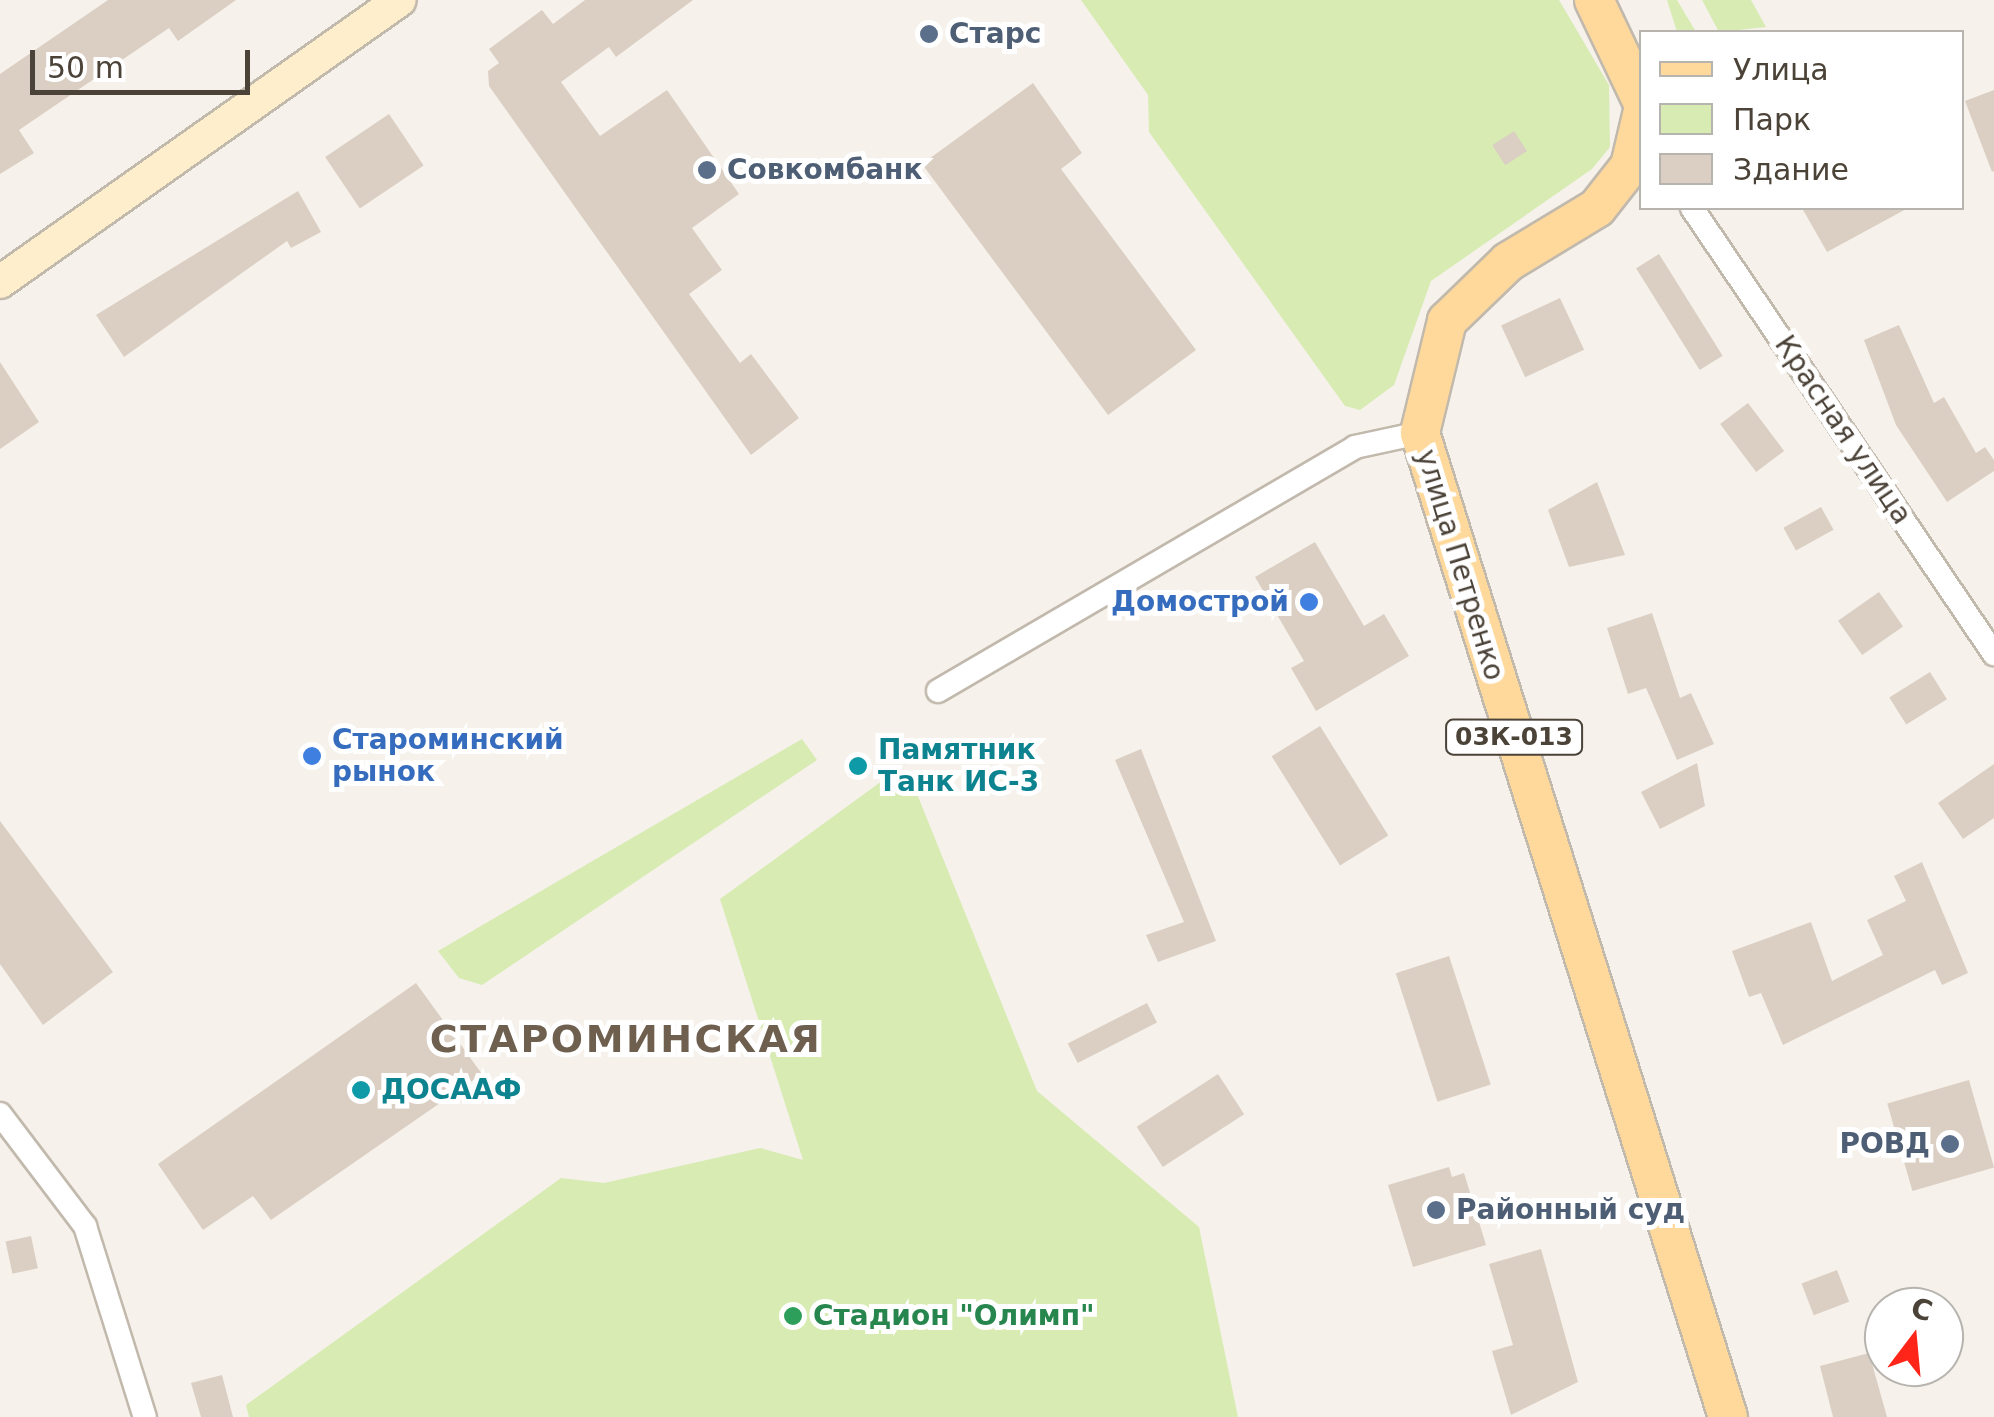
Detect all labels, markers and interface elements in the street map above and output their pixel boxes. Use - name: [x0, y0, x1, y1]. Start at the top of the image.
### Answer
- place label: Старс: [949, 17, 1041, 51]
- marker: Старс: [918, 23, 940, 45]
- scale bar: [35, 30, 255, 92]
- legend: [1639, 30, 1964, 210]
- text: 50 m: [47, 50, 124, 85]
- text: Улица: [1733, 52, 1829, 87]
- text: Парк: [1733, 102, 1811, 137]
- text: Здание: [1733, 152, 1849, 187]
- place label: Совкомбанк: [727, 153, 922, 187]
- marker: Совкомбанк: [696, 159, 718, 181]
- street label: Красная улица: [1767, 329, 1919, 531]
- street label: улица Петренко: [1409, 445, 1511, 685]
- place label: Домострой: [1111, 585, 1289, 619]
- marker: Домострой: [1298, 591, 1320, 613]
- road number: 03К-013: [1444, 717, 1584, 757]
- place label: Староминский рынок: [332, 723, 564, 789]
- place label: Памятник Танк ИС-3: [878, 733, 1039, 799]
- marker: Староминский рынок: [301, 745, 323, 767]
- marker: Памятник Танк ИС-3: [847, 755, 869, 777]
- district label: СТАРОМИНСКАЯ: [430, 1017, 822, 1063]
- place label: ДОСААФ: [381, 1073, 521, 1107]
- marker: ДОСААФ: [350, 1079, 372, 1101]
- place label: РОВД: [1839, 1127, 1930, 1161]
- marker: РОВД: [1939, 1133, 1961, 1155]
- place label: Районный суд: [1456, 1193, 1685, 1227]
- marker: Районный суд: [1425, 1199, 1447, 1221]
- north arrow: [1864, 1287, 1964, 1387]
- text: С: [1907, 1291, 1936, 1328]
- place label: Стадион "Олимп": [813, 1299, 1095, 1333]
- marker: Стадион "Олимп": [782, 1305, 804, 1327]

